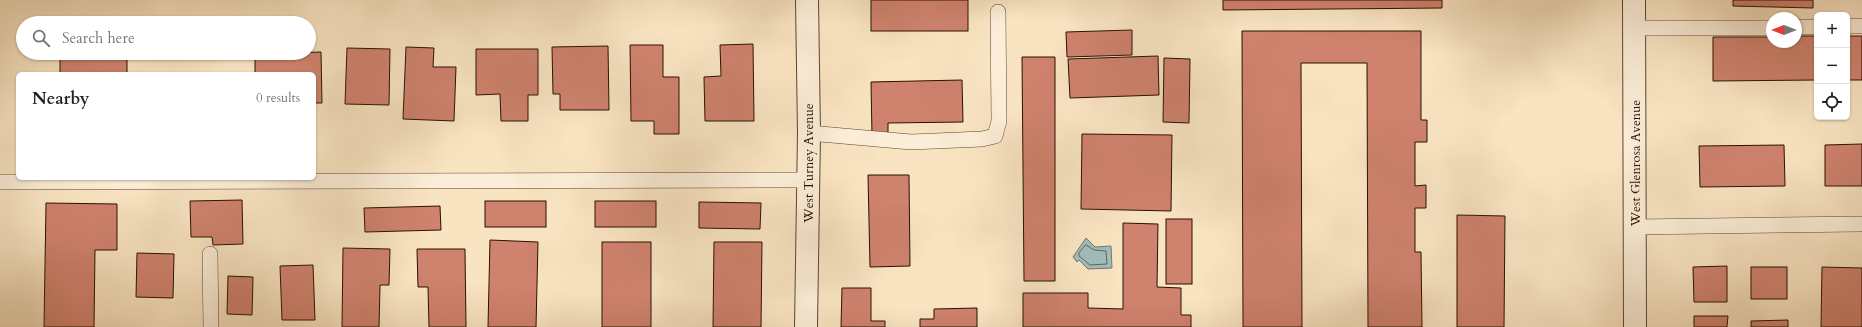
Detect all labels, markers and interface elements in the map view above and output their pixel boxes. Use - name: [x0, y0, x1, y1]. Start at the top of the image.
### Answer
- north arrow: [1766, 12, 1802, 48]
- map controls: [1814, 12, 1850, 120]
- button: +: [1814, 12, 1850, 48]
- search box: [16, 16, 316, 60]
- icon: search: [30, 27, 52, 49]
- text: Search here: [62, 28, 135, 48]
- button: −: [1814, 48, 1850, 84]
- button: locate: [1814, 84, 1850, 120]
- text: Nearby: [32, 87, 89, 110]
- text: 0 results: [256, 89, 300, 107]
- street label: West Glenrosa Avenue: [1627, 100, 1645, 227]
- street label: West Turney Avenue: [800, 103, 818, 224]

